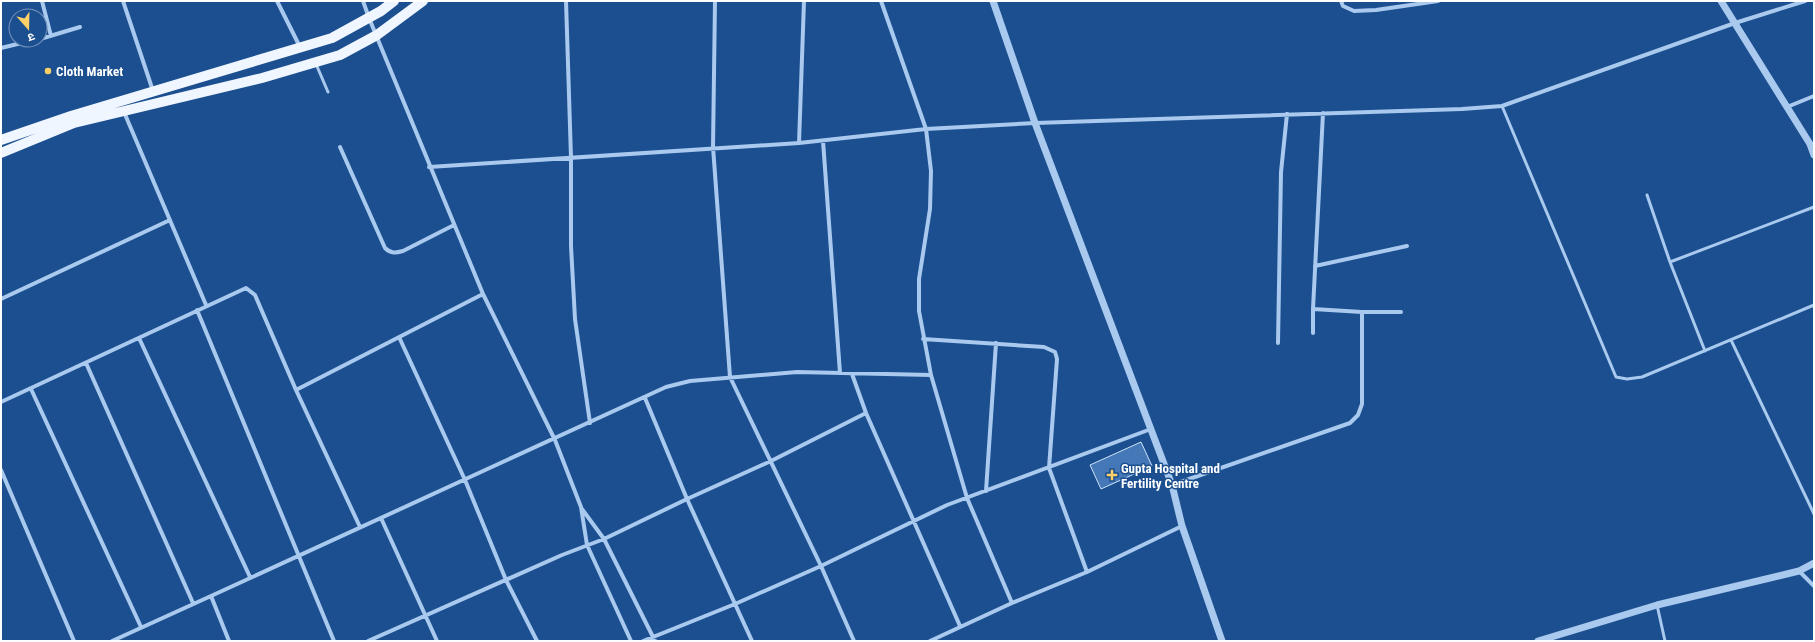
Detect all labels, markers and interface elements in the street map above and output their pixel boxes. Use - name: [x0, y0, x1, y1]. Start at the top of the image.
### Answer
- north arrow: [8, 8, 48, 48]
- text: उ: [25, 30, 36, 44]
- place label: Cloth Market: [56, 64, 123, 79]
- marker: Cloth Market: [43, 66, 53, 76]
- place label: Gupta Hospital and Fertility Centre: [1121, 461, 1220, 491]
- marker: Gupta Hospital and Fertility Centre: [1106, 469, 1118, 481]

